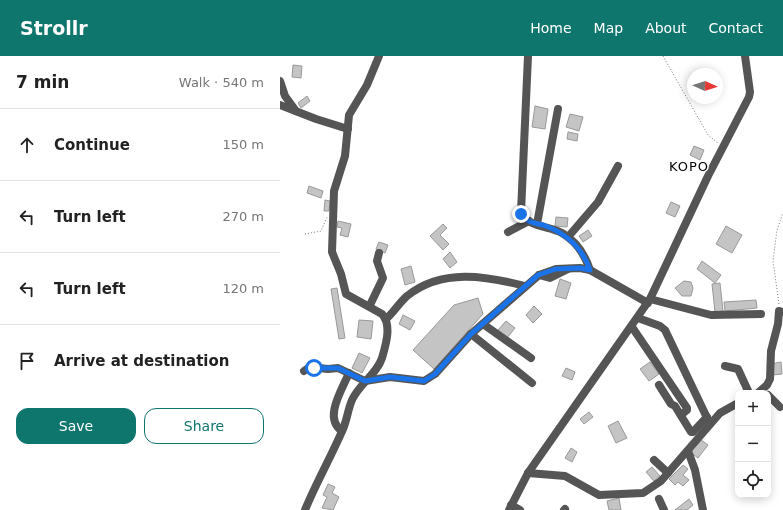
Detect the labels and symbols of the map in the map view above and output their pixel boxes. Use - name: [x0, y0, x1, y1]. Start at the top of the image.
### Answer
- north arrow: [687, 68, 723, 104]
- district label: KOPO: [669, 159, 709, 174]
- route end: [512, 205, 530, 223]
- route start: [305, 359, 323, 377]

